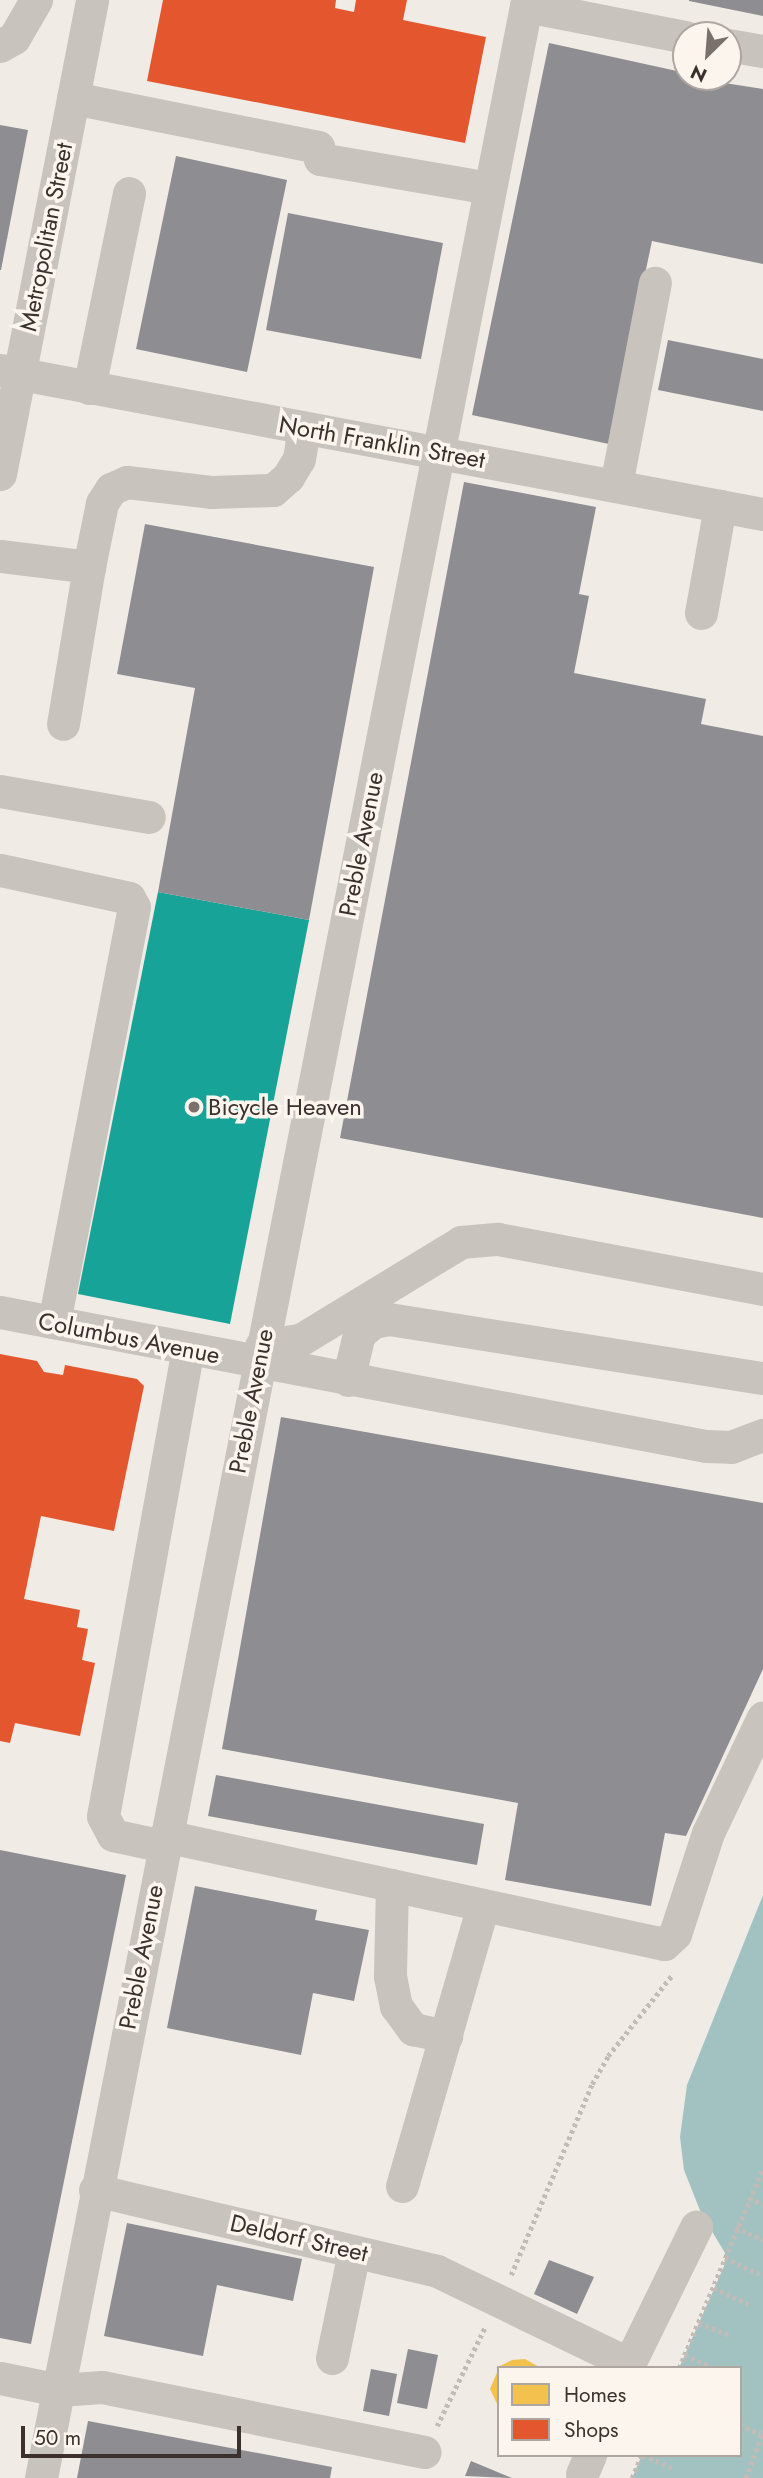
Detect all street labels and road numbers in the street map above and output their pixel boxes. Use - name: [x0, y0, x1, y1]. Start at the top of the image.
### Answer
- street label: Metropolitan Street: [14, 140, 78, 334]
- street label: North Franklin Street: [277, 410, 487, 474]
- street label: Preble Avenue: [333, 769, 389, 919]
- street label: Columbus Avenue: [36, 1306, 222, 1370]
- street label: Preble Avenue: [223, 1326, 279, 1476]
- street label: Preble Avenue: [113, 1882, 169, 2032]
- street label: Deldorf Street: [227, 2208, 371, 2268]

